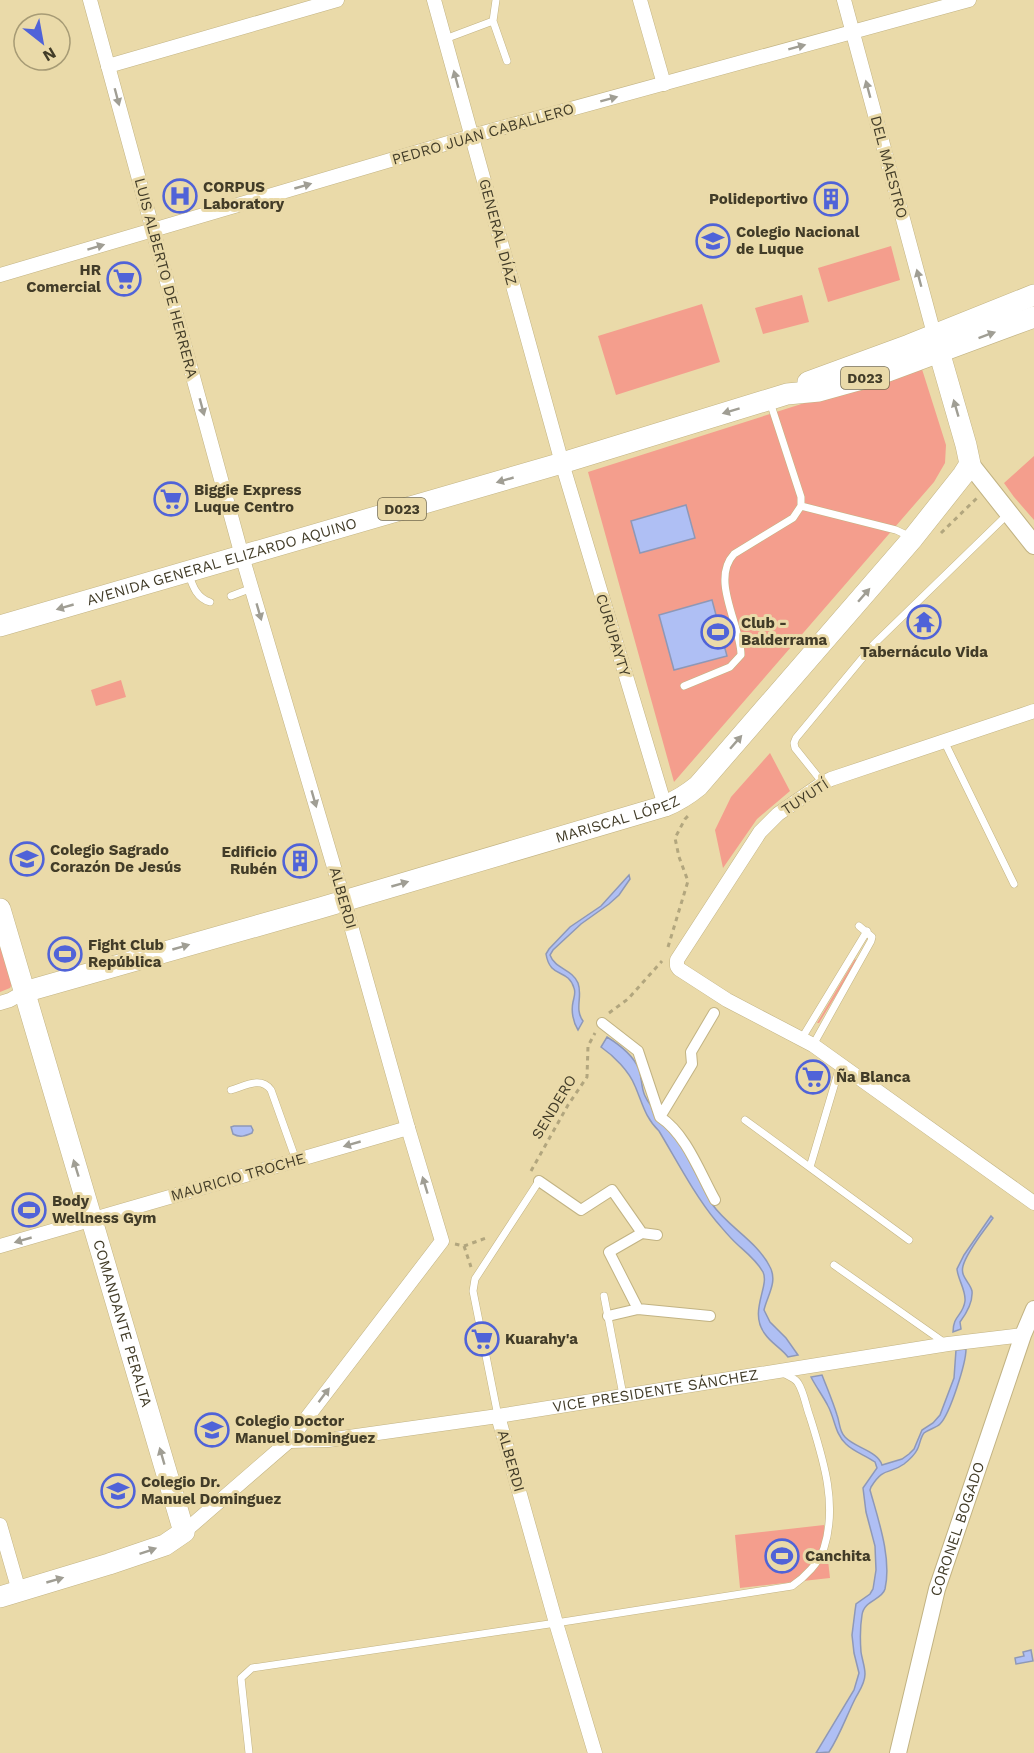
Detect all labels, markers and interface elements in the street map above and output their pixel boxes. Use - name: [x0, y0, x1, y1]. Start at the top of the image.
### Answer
- north arrow: [12, 12, 72, 72]
- one-way arrow: [788, 42, 806, 51]
- text: N: [39, 43, 59, 66]
- one-way arrow: [451, 70, 460, 88]
- one-way arrow: [863, 80, 872, 98]
- one-way arrow: [113, 88, 122, 106]
- one-way arrow: [600, 93, 618, 103]
- street label: PEDRO JUAN CABALLERO: [390, 99, 576, 169]
- street label: DEL MAESTRO: [867, 114, 911, 220]
- street label: LUIS ALBERTO DE HERRERA: [131, 176, 201, 380]
- street label: GENERAL DÍAZ: [475, 177, 521, 287]
- hospital icon: CORPUS Laboratory: [162, 178, 198, 214]
- place label: CORPUS Laboratory: [203, 178, 285, 213]
- one-way arrow: [295, 181, 313, 190]
- building icon: Polideportivo: [813, 181, 849, 217]
- place label: Polideportivo: [709, 190, 808, 208]
- school or university icon: Colegio Nacional de Luque: [695, 223, 731, 259]
- place label: Colegio Nacional de Luque: [736, 223, 859, 258]
- one-way arrow: [87, 242, 105, 251]
- place label: HR Comercial: [26, 261, 102, 296]
- supermarket icon: HR Comercial: [106, 261, 142, 297]
- one-way arrow: [914, 268, 923, 286]
- one-way arrow: [978, 329, 996, 339]
- road number: D023: [841, 367, 889, 389]
- one-way arrow: [197, 397, 207, 416]
- one-way arrow: [951, 398, 960, 416]
- one-way arrow: [722, 407, 740, 416]
- one-way arrow: [496, 475, 514, 485]
- supermarket icon: Biggie Express Luque Centro: [153, 481, 189, 517]
- place label: Biggie Express Luque Centro: [194, 481, 302, 516]
- road number: D023: [378, 498, 426, 520]
- street label: AVENIDA GENERAL ELIZARDO AQUINO: [85, 514, 359, 609]
- one-way arrow: [857, 588, 870, 603]
- street label: CURUPAYTY: [592, 592, 634, 679]
- one-way arrow: [56, 603, 74, 612]
- one-way arrow: [255, 603, 264, 621]
- temple icon: Tabernáculo Vida: [906, 604, 942, 640]
- sports icon: Club - Balderrama: [700, 614, 736, 650]
- place label: Club - Balderrama: [741, 614, 828, 649]
- place label: Tabernáculo Vida: [860, 643, 988, 661]
- one-way arrow: [729, 735, 742, 750]
- street label: TUYUTÍ: [778, 775, 832, 819]
- one-way arrow: [310, 790, 319, 808]
- street label: MARISCAL LÓPEZ: [553, 792, 683, 847]
- school or university icon: Colegio Sagrado Corazón De Jesús: [9, 841, 45, 877]
- place label: Colegio Sagrado Corazón De Jesús: [50, 841, 181, 876]
- place label: Edificio Rubén: [221, 843, 277, 878]
- building icon: Edificio Rubén: [282, 843, 318, 879]
- street label: ALBERDI: [326, 865, 360, 931]
- one-way arrow: [391, 879, 409, 888]
- sports icon: Fight Club República: [47, 936, 83, 972]
- place label: Fight Club República: [88, 936, 164, 971]
- one-way arrow: [172, 942, 190, 951]
- supermarket icon: Ña Blanca: [795, 1059, 831, 1095]
- place label: Ña Blanca: [836, 1068, 911, 1086]
- street label: SENDERO: [528, 1072, 580, 1142]
- one-way arrow: [342, 1140, 360, 1149]
- street label: MAURICIO TROCHE: [169, 1149, 307, 1205]
- one-way arrow: [71, 1159, 80, 1177]
- one-way arrow: [420, 1176, 429, 1194]
- sports icon: Body Wellness Gym: [11, 1192, 47, 1228]
- place label: Body Wellness Gym: [52, 1192, 156, 1227]
- one-way arrow: [14, 1236, 32, 1245]
- street label: COMANDANTE PERALTA: [89, 1237, 156, 1409]
- supermarket icon: Kuarahy'a: [464, 1321, 500, 1357]
- place label: Kuarahy'a: [505, 1330, 578, 1348]
- street label: VICE PRESIDENTE SÁNCHEZ: [551, 1366, 759, 1416]
- one-way arrow: [318, 1387, 330, 1403]
- school or university icon: Colegio Doctor Manuel Dominguez: [194, 1412, 230, 1448]
- place label: Colegio Doctor Manuel Dominguez: [235, 1412, 375, 1447]
- street label: ALBERDI: [494, 1428, 528, 1494]
- one-way arrow: [157, 1447, 166, 1465]
- street label: CORONEL BOGADO: [927, 1459, 988, 1598]
- school or university icon: Colegio Dr. Manuel Dominguez: [100, 1473, 136, 1509]
- place label: Colegio Dr. Manuel Dominguez: [141, 1473, 281, 1508]
- sports icon: Canchita: [764, 1538, 800, 1574]
- one-way arrow: [139, 1546, 157, 1555]
- place label: Canchita: [805, 1547, 871, 1565]
- one-way arrow: [46, 1575, 64, 1585]

